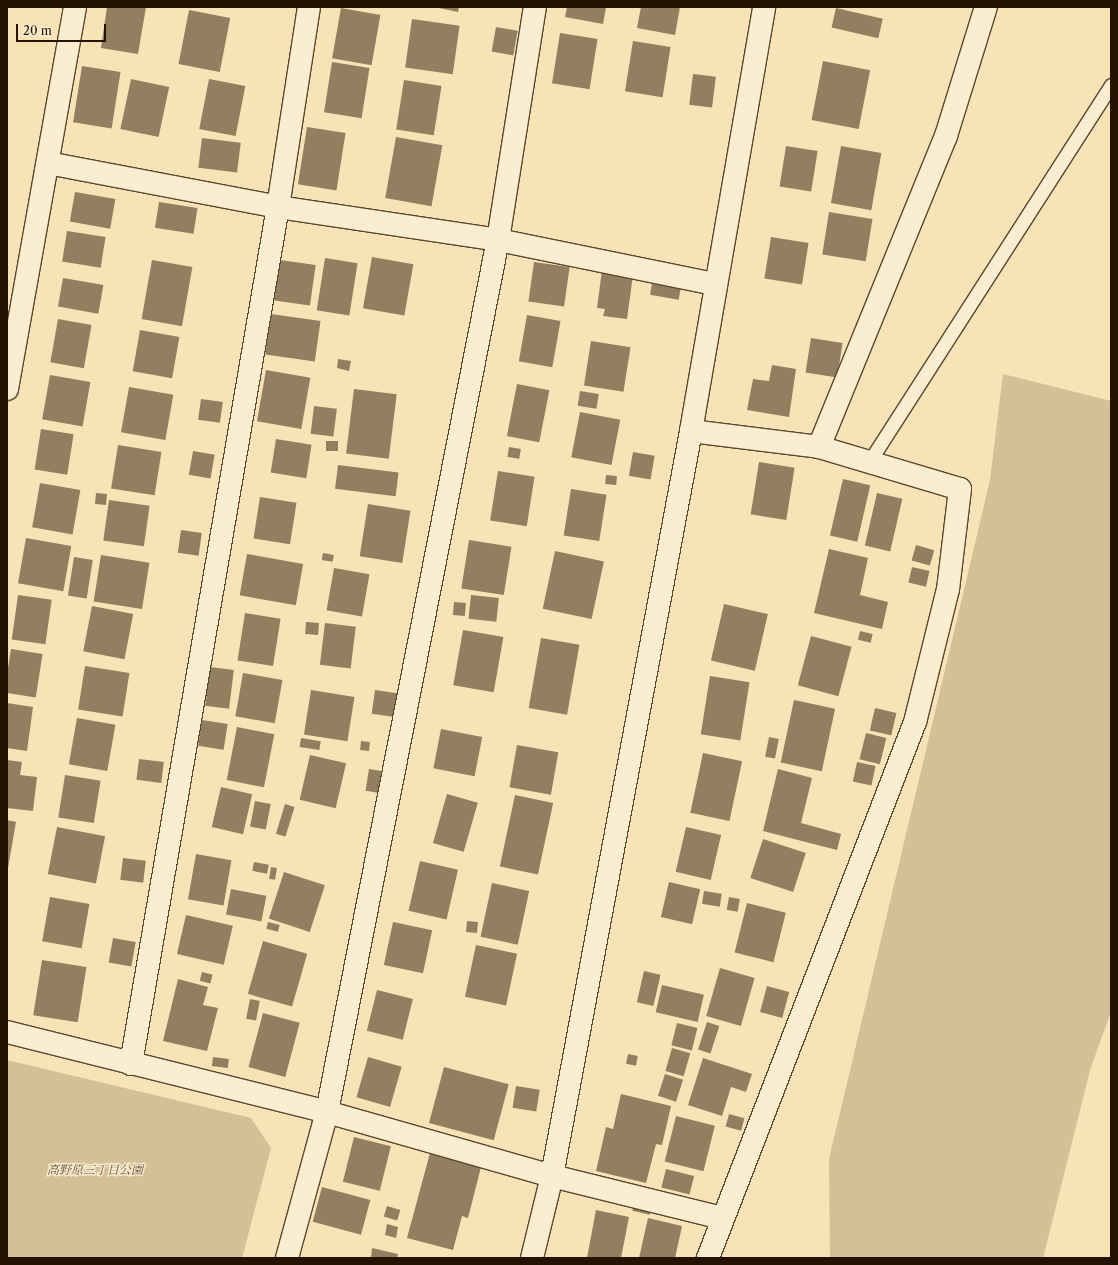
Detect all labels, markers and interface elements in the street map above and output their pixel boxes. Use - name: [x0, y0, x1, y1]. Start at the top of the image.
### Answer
- scale bar: [18, 16, 108, 42]
- text: 20 m: [23, 23, 52, 38]
- park label: 高野原三丁目公園: [47, 1163, 143, 1177]

